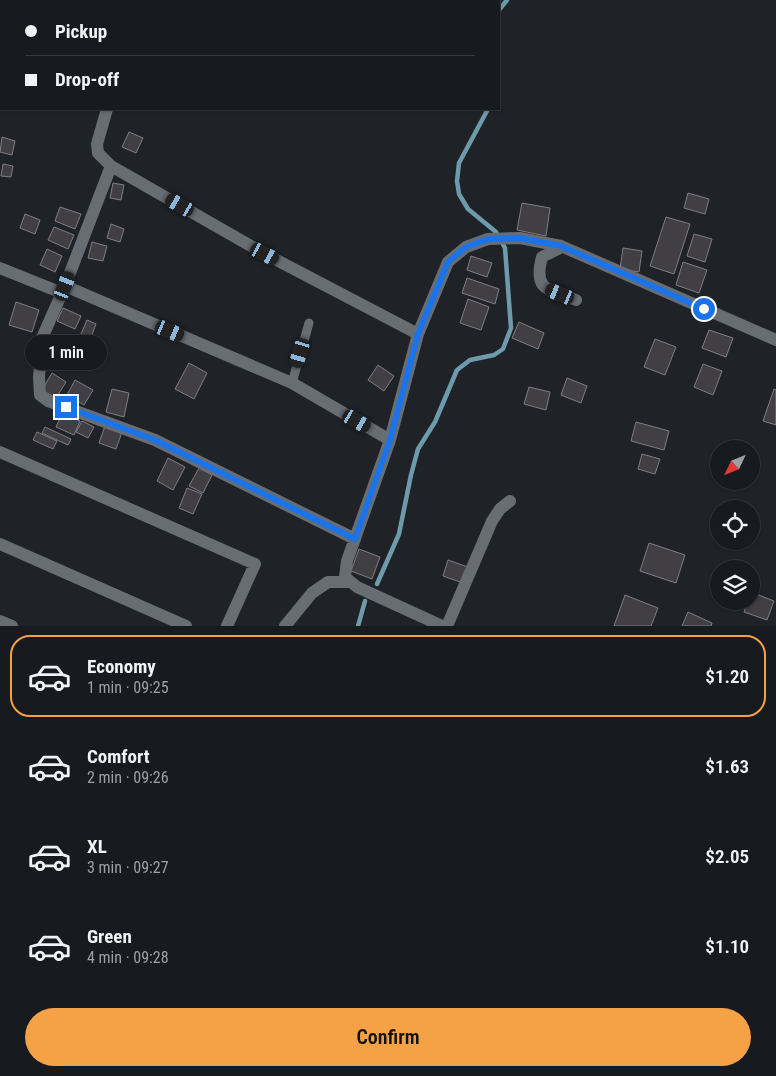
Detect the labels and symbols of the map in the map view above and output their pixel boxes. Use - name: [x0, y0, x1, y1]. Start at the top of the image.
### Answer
- car: [163, 191, 196, 219]
- car: [248, 240, 281, 268]
- car: [52, 269, 77, 303]
- car: [543, 281, 576, 307]
- route start: [693, 298, 715, 320]
- car: [153, 318, 186, 344]
- callout: 1 min: [25, 334, 107, 370]
- car: [288, 336, 311, 370]
- route end: [55, 396, 77, 418]
- car: [340, 407, 373, 435]
- north arrow: [710, 440, 760, 490]

